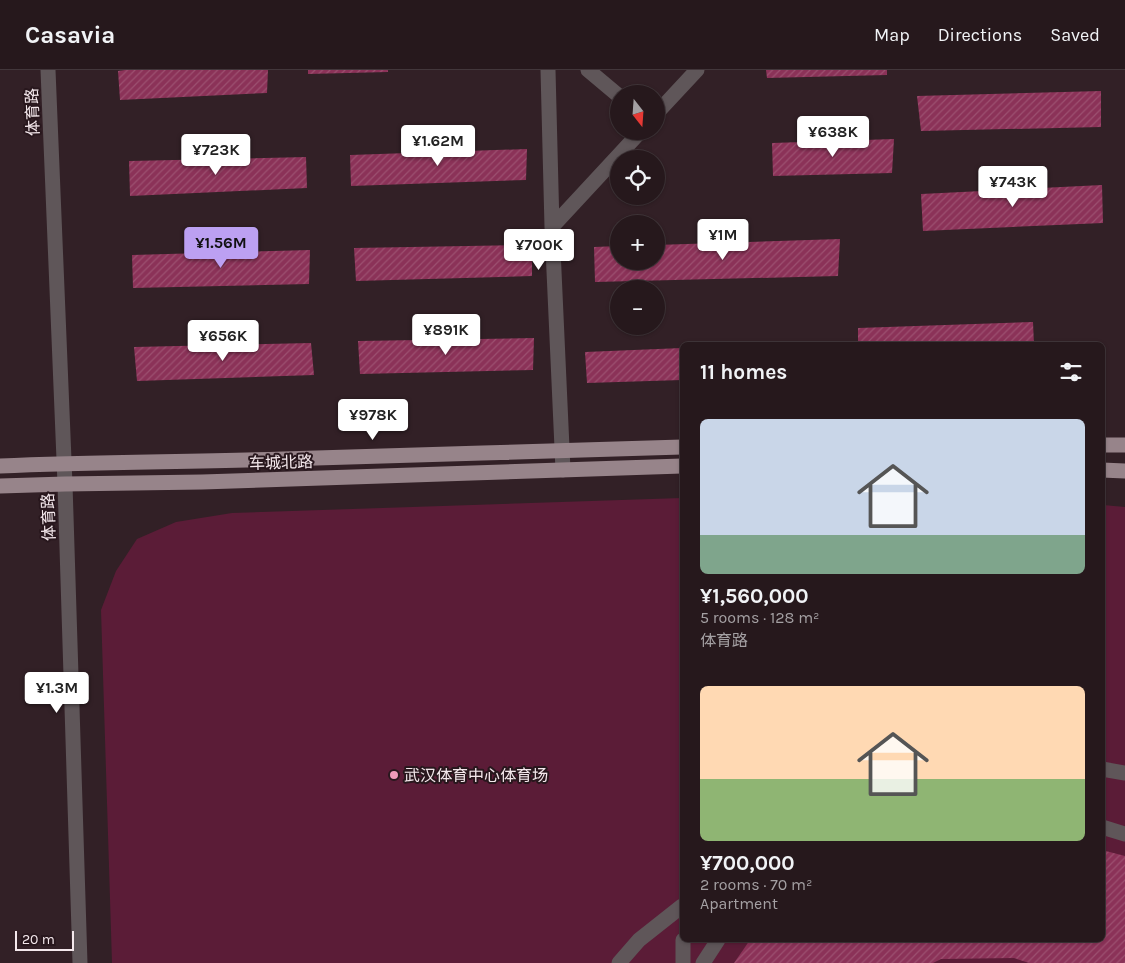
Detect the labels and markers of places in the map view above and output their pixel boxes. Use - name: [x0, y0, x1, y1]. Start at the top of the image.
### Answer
- pin: ¥638K: [798, 116, 868, 158]
- pin: ¥1.62M: [397, 124, 479, 167]
- pin: ¥723K: [181, 134, 251, 176]
- pin: ¥743K: [978, 166, 1048, 208]
- pin: ¥1M: [699, 218, 747, 261]
- pin: ¥1.56M: [180, 226, 262, 269]
- pin: ¥700K: [504, 228, 574, 271]
- pin: ¥891K: [411, 314, 481, 356]
- pin: ¥656K: [188, 320, 258, 362]
- pin: ¥978K: [338, 398, 408, 441]
- pin: ¥1.3M: [22, 672, 92, 714]
- place label: 武汉体育中心体育场: [404, 766, 548, 785]
- marker: 武汉体育中心体育场: [388, 769, 400, 781]

